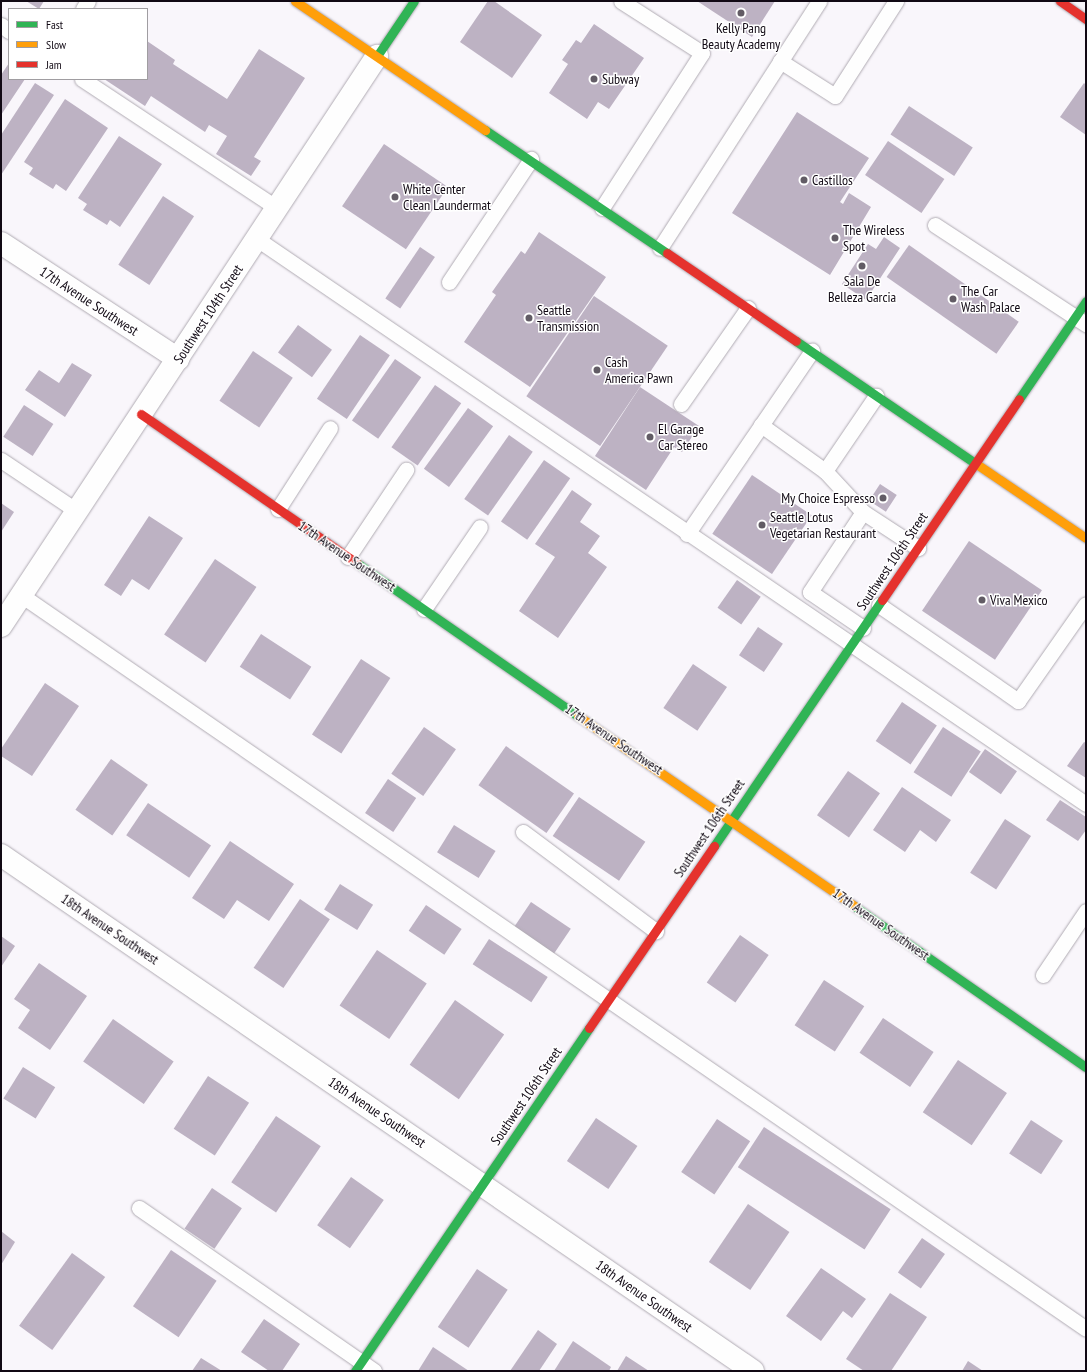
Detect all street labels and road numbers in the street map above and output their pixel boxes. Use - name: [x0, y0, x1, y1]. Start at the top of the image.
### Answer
- street label: Southwest 104th Street: [170, 261, 246, 367]
- street label: 17th Avenue Southwest: [36, 263, 142, 339]
- street label: Southwest 106th Street: [853, 509, 931, 613]
- street label: 17th Avenue Southwest: [295, 517, 399, 595]
- street label: 17th Avenue Southwest: [562, 700, 666, 778]
- street label: Southwest 106th Street: [670, 776, 748, 880]
- street label: 17th Avenue Southwest: [829, 884, 933, 964]
- street label: 18th Avenue Southwest: [58, 890, 162, 968]
- street label: Southwest 106th Street: [487, 1044, 565, 1148]
- street label: 18th Avenue Southwest: [325, 1073, 429, 1151]
- street label: 18th Avenue Southwest: [592, 1256, 696, 1336]

